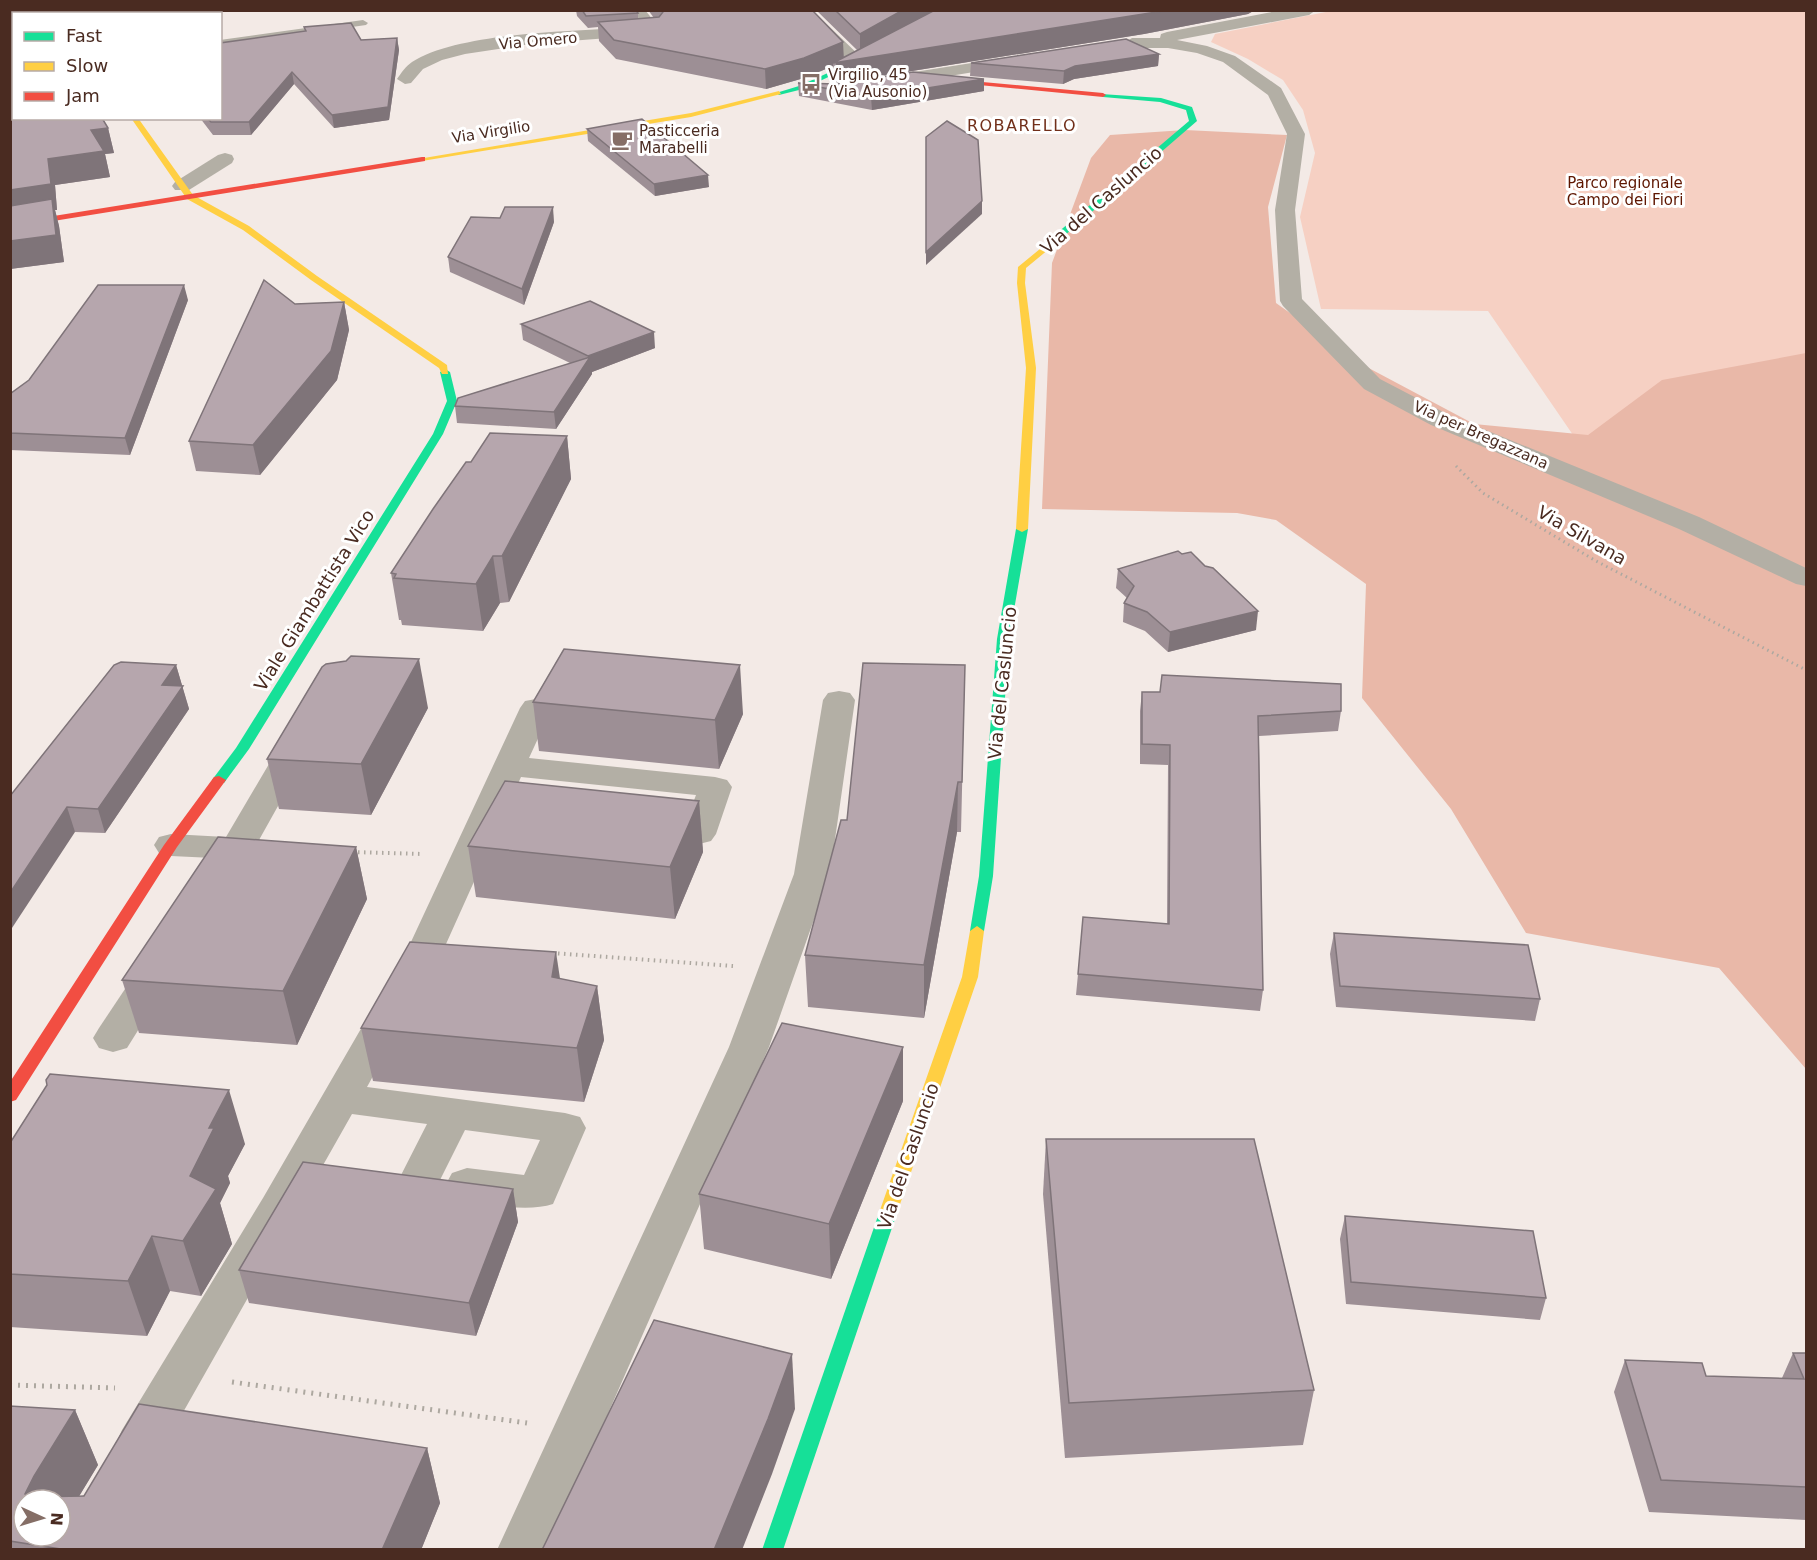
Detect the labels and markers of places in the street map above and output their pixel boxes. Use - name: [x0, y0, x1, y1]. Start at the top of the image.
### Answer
- place label: Virgilio, 45 (Via Ausonio): [828, 66, 927, 101]
- bus stop icon: Virgilio, 45 (Via Ausonio): [799, 72, 823, 96]
- place label: Pasticceria Marabelli: [639, 122, 720, 157]
- cafe icon: Pasticceria Marabelli: [610, 128, 634, 152]

